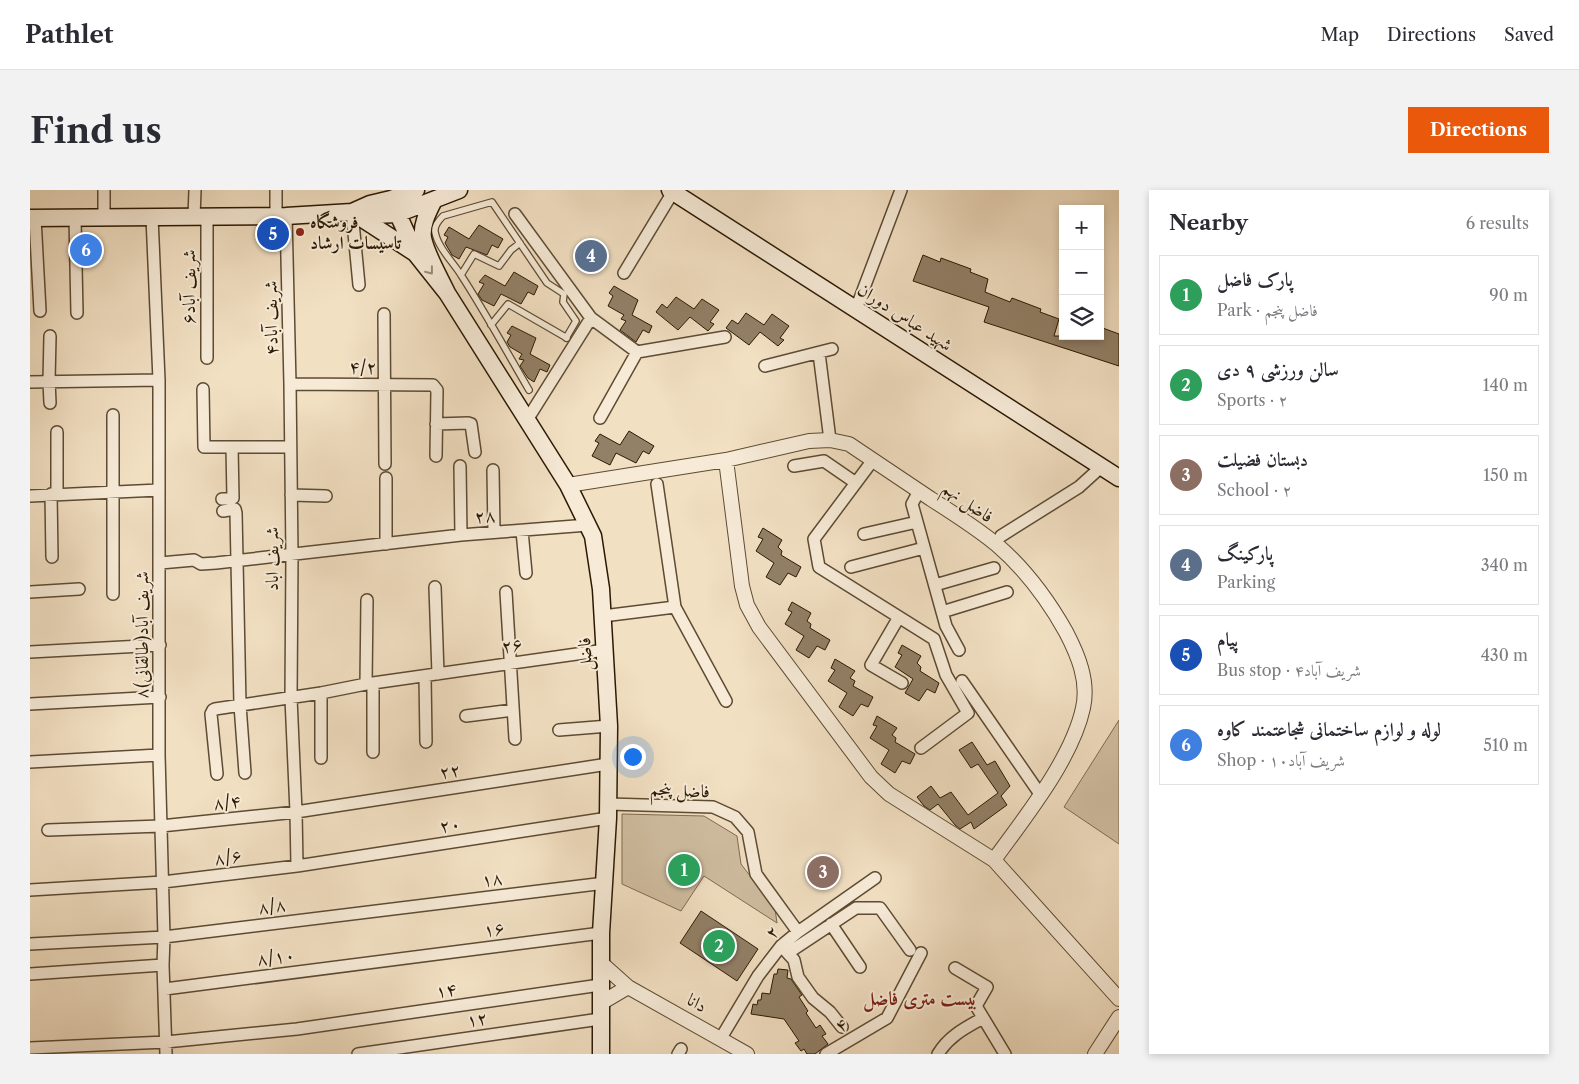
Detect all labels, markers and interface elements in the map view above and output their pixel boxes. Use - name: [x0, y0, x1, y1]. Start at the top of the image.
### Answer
- text: Pathlet: [25, 20, 113, 49]
- text: Map: [1320, 24, 1359, 46]
- text: Directions: [1387, 24, 1476, 46]
- text: Saved: [1504, 24, 1554, 46]
- button: Directions: [1408, 107, 1549, 153]
- text: Find us: [30, 109, 162, 152]
- map controls: [1059, 205, 1104, 340]
- button: +: [1059, 205, 1104, 250]
- place label: فروشگاه تاسیسات ارشاد: [310, 210, 402, 254]
- text: Nearby: [1169, 210, 1248, 235]
- text: 6 results: [1466, 213, 1529, 233]
- pin: 5: [257, 215, 289, 253]
- marker: فروشگاه تاسیسات ارشاد: [294, 226, 306, 238]
- pin: 6: [70, 231, 102, 269]
- pin: 4: [575, 237, 607, 275]
- street label: شریف آباد۶: [178, 250, 201, 324]
- button: −: [1059, 250, 1104, 295]
- one-way arrow: [424, 265, 432, 274]
- text: پارک فاضل: [1217, 268, 1293, 291]
- street label: شهید عباس دوران: [853, 278, 957, 357]
- street label: ۴شریف آباد: [259, 280, 284, 356]
- text: 1: [1182, 285, 1190, 305]
- text: 90 m: [1489, 285, 1528, 305]
- button: layers: [1059, 295, 1104, 340]
- text: Park · فاضل پنجم: [1217, 300, 1318, 320]
- street label: ۴/۲: [349, 356, 377, 378]
- text: سالن ورزشی ۹ دی: [1217, 358, 1339, 381]
- text: 2: [1181, 375, 1191, 395]
- text: 140 m: [1483, 375, 1528, 395]
- text: Sports · ۲: [1217, 390, 1288, 410]
- text: دبستان فضیلت: [1217, 448, 1308, 471]
- text: 3: [1181, 465, 1191, 485]
- text: 150 m: [1483, 465, 1528, 485]
- street label: فاضل نهم: [935, 477, 998, 532]
- text: School · ۲: [1217, 480, 1292, 500]
- street label: ۲۸: [474, 504, 496, 528]
- street label: شریف اباد: [261, 527, 284, 591]
- text: پارکینگ: [1217, 542, 1273, 565]
- text: 4: [1181, 555, 1191, 575]
- text: 340 m: [1481, 555, 1528, 575]
- street label: ۸شریف آباد(طالقانی): [131, 571, 154, 699]
- text: Parking: [1217, 572, 1275, 592]
- text: پیام: [1217, 628, 1239, 651]
- street label: ۲۶: [500, 633, 524, 657]
- street label: فاضل: [573, 637, 599, 671]
- text: 5: [1182, 645, 1190, 665]
- text: 430 m: [1481, 645, 1528, 665]
- text: Bus stop · ۴شریف آباد: [1217, 660, 1361, 680]
- text: لوله و لوازم ساختمانی شجاعتمند کاوه: [1217, 718, 1441, 741]
- text: 6: [1181, 735, 1191, 755]
- text: 510 m: [1483, 735, 1528, 755]
- your location: [620, 744, 646, 770]
- text: Shop · شریف آباد۱۰: [1217, 750, 1345, 770]
- street label: ۲۲: [438, 758, 462, 784]
- street label: فاضل پنجم: [649, 777, 711, 809]
- street label: ۸/۴: [212, 790, 242, 814]
- street label: ۲۰: [438, 812, 462, 838]
- street label: ۸/۶: [213, 844, 243, 870]
- pin: 1: [668, 851, 700, 889]
- pin: 3: [807, 853, 839, 891]
- street label: ۱۸: [480, 867, 504, 891]
- street label: ۸/۸: [257, 893, 287, 919]
- street label: ۱۶: [482, 917, 506, 941]
- street label: ۲: [760, 920, 784, 944]
- pin: 2: [703, 927, 735, 965]
- street label: ۸/۱۰: [256, 944, 296, 970]
- street label: ۱۴: [434, 978, 458, 1002]
- district label: بیست متری فاضل: [863, 987, 977, 1012]
- street label: دانا: [683, 989, 711, 1017]
- street label: ۱۲: [465, 1007, 489, 1031]
- street label: ۴: [831, 1013, 851, 1037]

